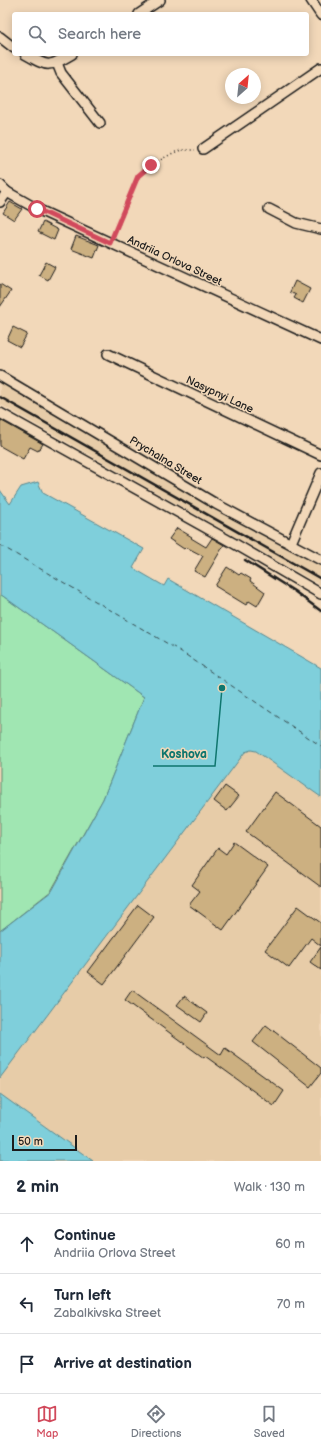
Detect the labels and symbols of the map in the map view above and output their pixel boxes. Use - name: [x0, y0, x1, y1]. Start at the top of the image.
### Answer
- north arrow: [225, 68, 261, 104]
- route end: [142, 156, 160, 174]
- route start: [28, 200, 46, 218]
- street label: Andriia Orlova Street: [125, 233, 225, 288]
- street label: Nasypnyi Lane: [184, 373, 256, 416]
- street label: Prychalna Street: [127, 434, 205, 487]
- callout: Koshova: [153, 742, 215, 766]
- text: Koshova: [161, 747, 207, 762]
- scale bar: [12, 1133, 77, 1152]

